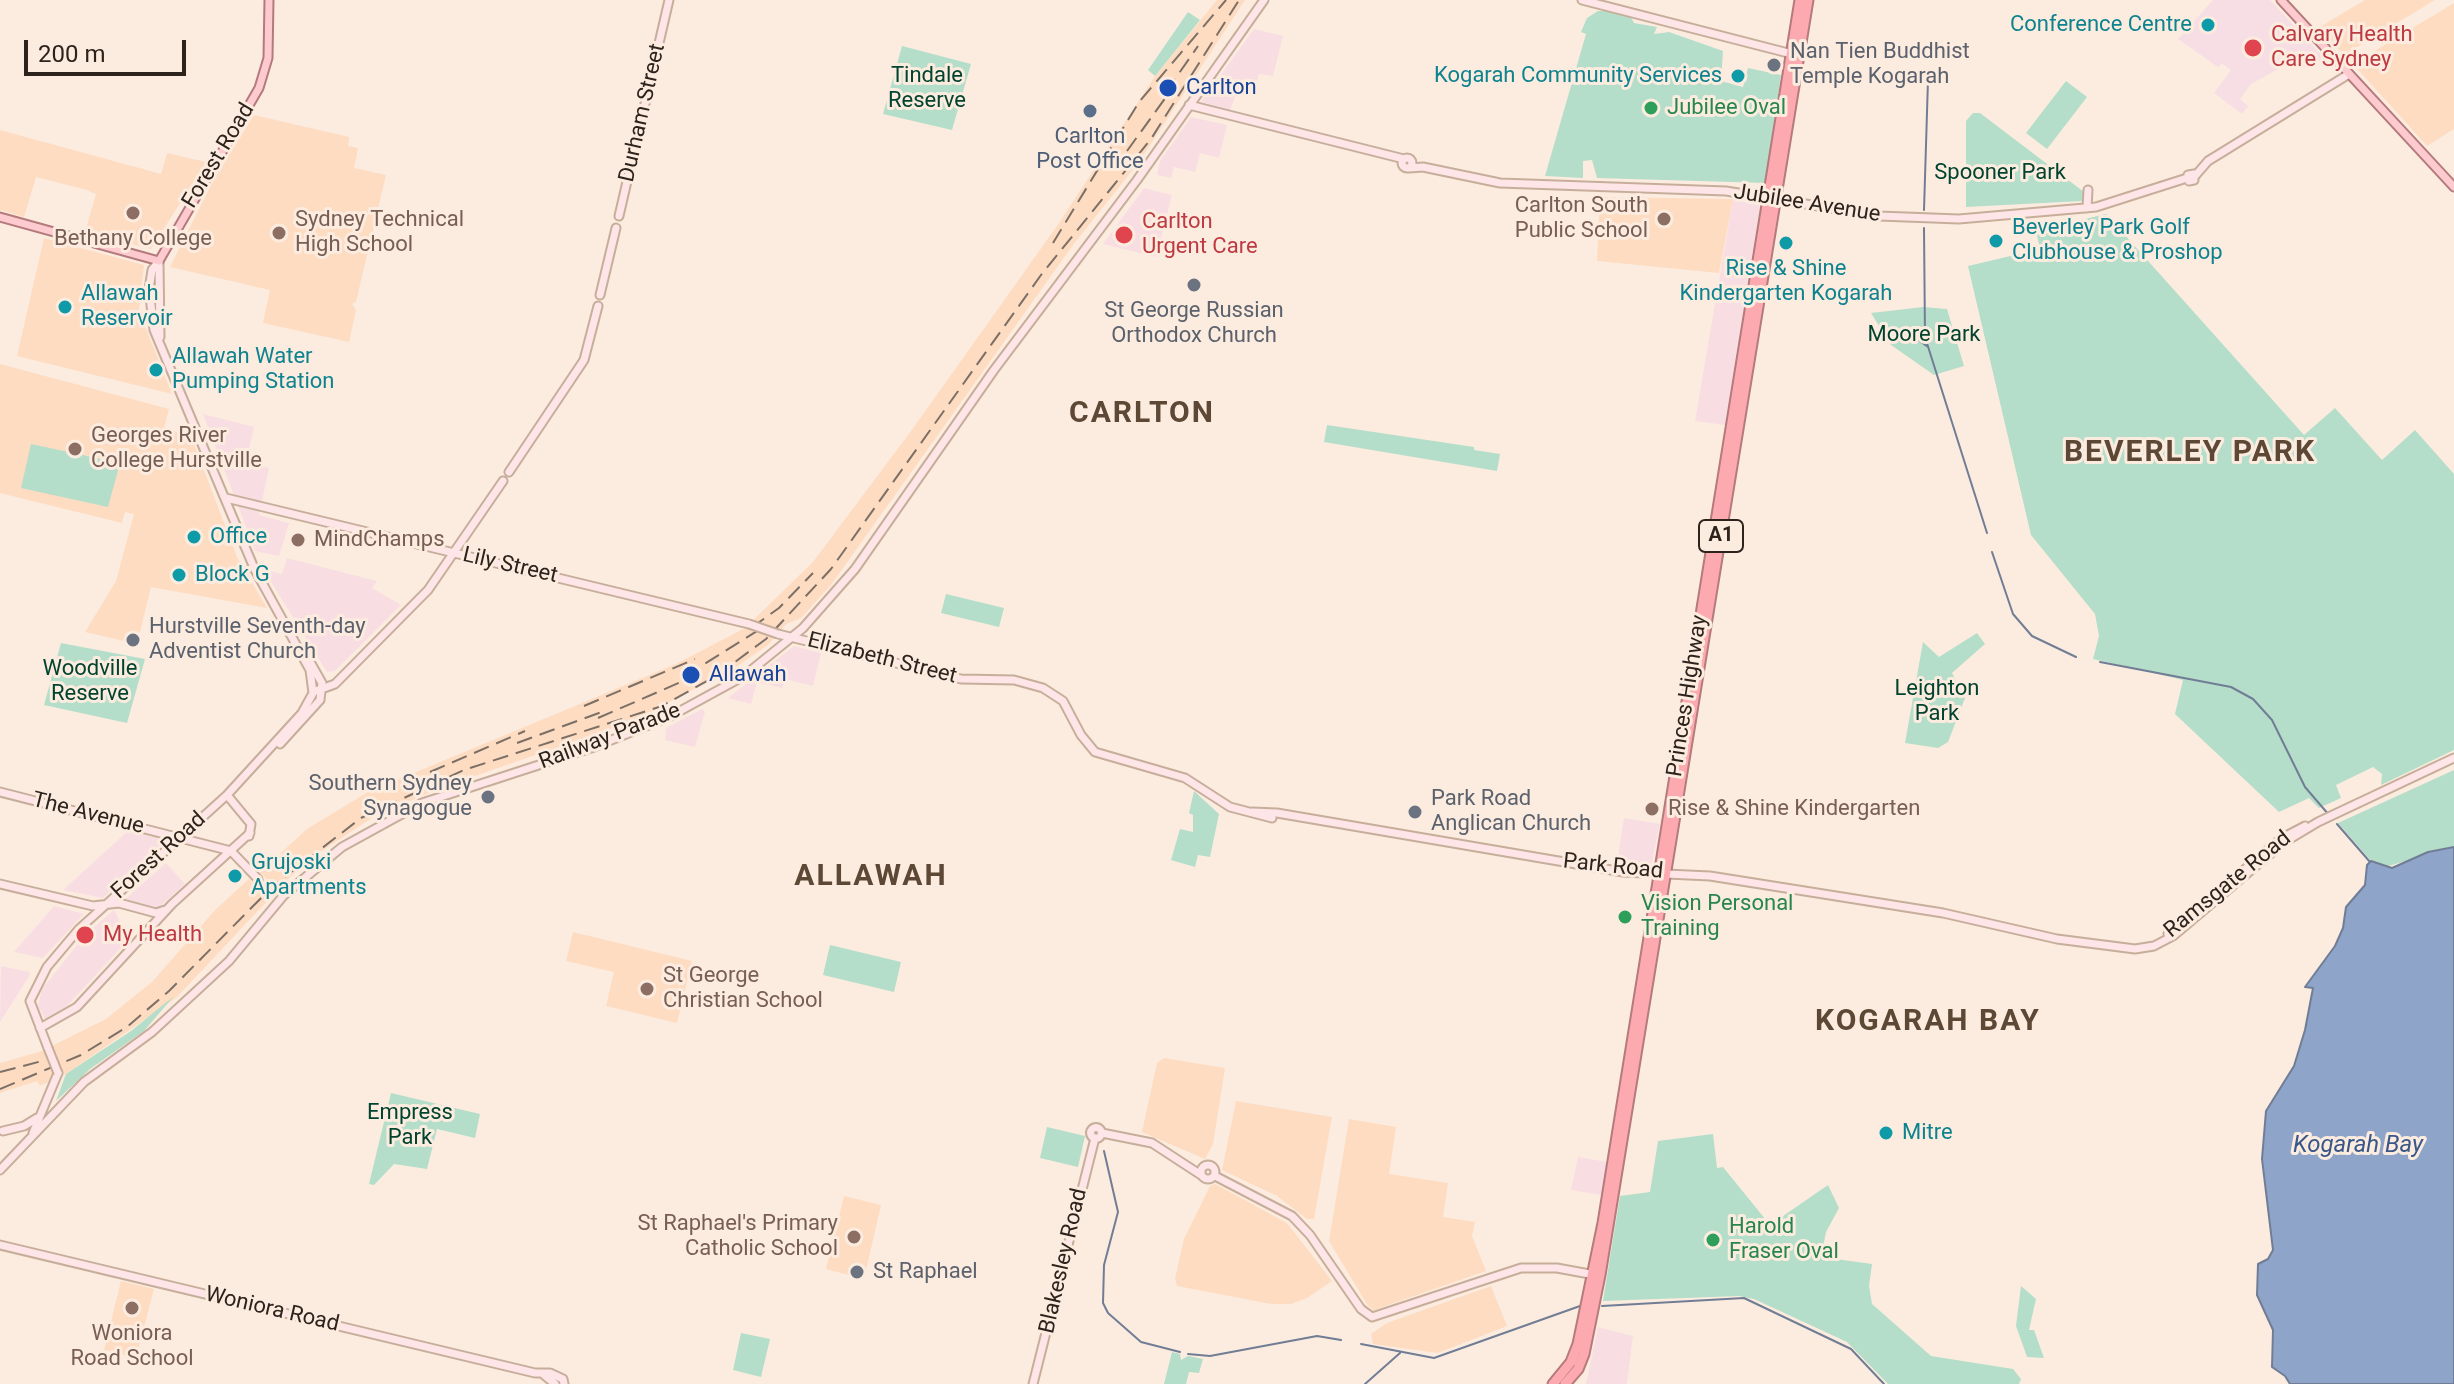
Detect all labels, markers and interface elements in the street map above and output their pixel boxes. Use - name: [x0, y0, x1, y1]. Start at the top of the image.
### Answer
- place label: Conference Centre: [2010, 12, 2192, 38]
- marker: Conference Centre: [2199, 16, 2217, 34]
- place label: Calvary Health Care Sydney: [2271, 22, 2413, 74]
- scale bar: [28, 24, 190, 74]
- marker: Calvary Health Care Sydney: [2242, 37, 2264, 59]
- place label: Nan Tien Buddhist Temple Kogarah: [1790, 39, 1970, 90]
- text: 200 m: [38, 40, 105, 68]
- street label: Durham Street: [614, 41, 672, 185]
- marker: Nan Tien Buddhist Temple Kogarah: [1765, 56, 1783, 74]
- park label: Tindale Reserve: [888, 63, 966, 114]
- place label: Kogarah Community Services: [1434, 63, 1722, 89]
- marker: Kogarah Community Services: [1729, 67, 1747, 85]
- place label: Carlton: [1186, 75, 1257, 101]
- marker: Carlton: [1157, 77, 1179, 99]
- place label: Jubilee Oval: [1667, 95, 1786, 121]
- street label: Forest Road: [177, 99, 261, 213]
- marker: Jubilee Oval: [1642, 99, 1660, 117]
- marker: Carlton Post Office: [1081, 102, 1099, 120]
- place label: Carlton Post Office: [1036, 124, 1144, 176]
- park label: Spooner Park: [1934, 160, 2066, 186]
- street label: Jubilee Avenue: [1732, 179, 1882, 229]
- place label: Carlton South Public School: [1515, 193, 1648, 244]
- marker: Bethany College: [124, 204, 142, 222]
- place label: Sydney Technical High School: [295, 207, 464, 258]
- place label: Carlton Urgent Care: [1142, 209, 1258, 260]
- marker: Carlton South Public School: [1655, 210, 1673, 228]
- place label: Beverley Park Golf Clubhouse & Proshop: [2012, 215, 2223, 266]
- marker: Sydney Technical High School: [270, 224, 288, 242]
- marker: Carlton Urgent Care: [1113, 224, 1135, 246]
- place label: Bethany College: [54, 226, 212, 252]
- marker: Beverley Park Golf Clubhouse & Proshop: [1987, 232, 2005, 250]
- marker: Rise & Shine Kindergarten Kogarah: [1777, 234, 1795, 252]
- place label: Rise & Shine Kindergarten Kogarah: [1680, 256, 1892, 308]
- marker: St George Russian Orthodox Church: [1185, 276, 1203, 294]
- place label: Allawah Reservoir: [81, 281, 173, 332]
- marker: Allawah Reservoir: [56, 298, 74, 316]
- place label: St George Russian Orthodox Church: [1104, 298, 1284, 350]
- park label: Moore Park: [1867, 322, 1981, 348]
- place label: Allawah Water Pumping Station: [172, 344, 334, 396]
- marker: Allawah Water Pumping Station: [147, 361, 165, 379]
- district label: CARLTON: [1069, 396, 1215, 432]
- place label: Georges River College Hurstville: [91, 423, 262, 474]
- district label: BEVERLEY PARK: [2064, 435, 2316, 471]
- marker: Georges River College Hurstville: [66, 440, 84, 458]
- road number: A1: [1699, 520, 1743, 552]
- place label: Office: [210, 524, 267, 550]
- place label: MindChamps: [314, 527, 445, 553]
- marker: Office: [185, 528, 203, 546]
- marker: MindChamps: [289, 531, 307, 549]
- street label: Lily Street: [460, 542, 560, 590]
- place label: Block G: [195, 562, 270, 588]
- marker: Block G: [170, 566, 188, 584]
- street label: Princes Highway: [1662, 613, 1714, 779]
- place label: Hurstville Seventh-day Adventist Church: [149, 614, 366, 666]
- street label: Elizabeth Street: [805, 628, 959, 690]
- marker: Hurstville Seventh-day Adventist Church: [124, 631, 142, 649]
- park label: Woodville Reserve: [42, 656, 138, 708]
- place label: Allawah: [709, 662, 787, 688]
- marker: Allawah: [680, 664, 702, 686]
- park label: Leighton Park: [1894, 676, 1980, 728]
- street label: Railway Parade: [536, 698, 684, 776]
- place label: Southern Sydney Synagogue: [308, 771, 472, 822]
- place label: Park Road Anglican Church: [1431, 786, 1591, 838]
- street label: The Avenue: [29, 787, 147, 841]
- marker: Southern Sydney Synagogue: [479, 788, 497, 806]
- place label: Rise & Shine Kindergarten: [1668, 796, 1920, 822]
- marker: Rise & Shine Kindergarten: [1643, 800, 1661, 818]
- marker: Park Road Anglican Church: [1406, 803, 1424, 821]
- street label: Forest Road: [106, 807, 212, 905]
- street label: Ramsgate Road: [2159, 826, 2297, 944]
- street label: Park Road: [1562, 849, 1664, 885]
- place label: Grujoski Apartments: [251, 850, 367, 902]
- district label: ALLAWAH: [794, 859, 948, 895]
- marker: Grujoski Apartments: [226, 867, 244, 885]
- place label: Vision Personal Training: [1641, 891, 1793, 942]
- marker: Vision Personal Training: [1616, 908, 1634, 926]
- place label: My Health: [103, 922, 202, 948]
- marker: My Health: [74, 924, 96, 946]
- place label: St George Christian School: [663, 963, 823, 1014]
- marker: St George Christian School: [638, 980, 656, 998]
- district label: KOGARAH BAY: [1815, 1004, 2041, 1040]
- park label: Empress Park: [367, 1100, 453, 1152]
- place label: Mitre: [1902, 1120, 1953, 1146]
- marker: Mitre: [1877, 1124, 1895, 1142]
- water label: Kogarah Bay: [2293, 1132, 2423, 1160]
- street label: Blakesley Road: [1034, 1186, 1094, 1336]
- place label: St Raphael's Primary Catholic School: [638, 1211, 838, 1262]
- place label: Harold Fraser Oval: [1729, 1214, 1839, 1266]
- marker: St Raphael's Primary Catholic School: [845, 1228, 863, 1246]
- marker: Harold Fraser Oval: [1704, 1231, 1722, 1249]
- place label: St Raphael: [873, 1259, 978, 1285]
- marker: St Raphael: [848, 1263, 866, 1281]
- street label: Woniora Road: [202, 1282, 342, 1338]
- marker: Woniora Road School: [123, 1299, 141, 1317]
- place label: Woniora Road School: [70, 1321, 194, 1372]

